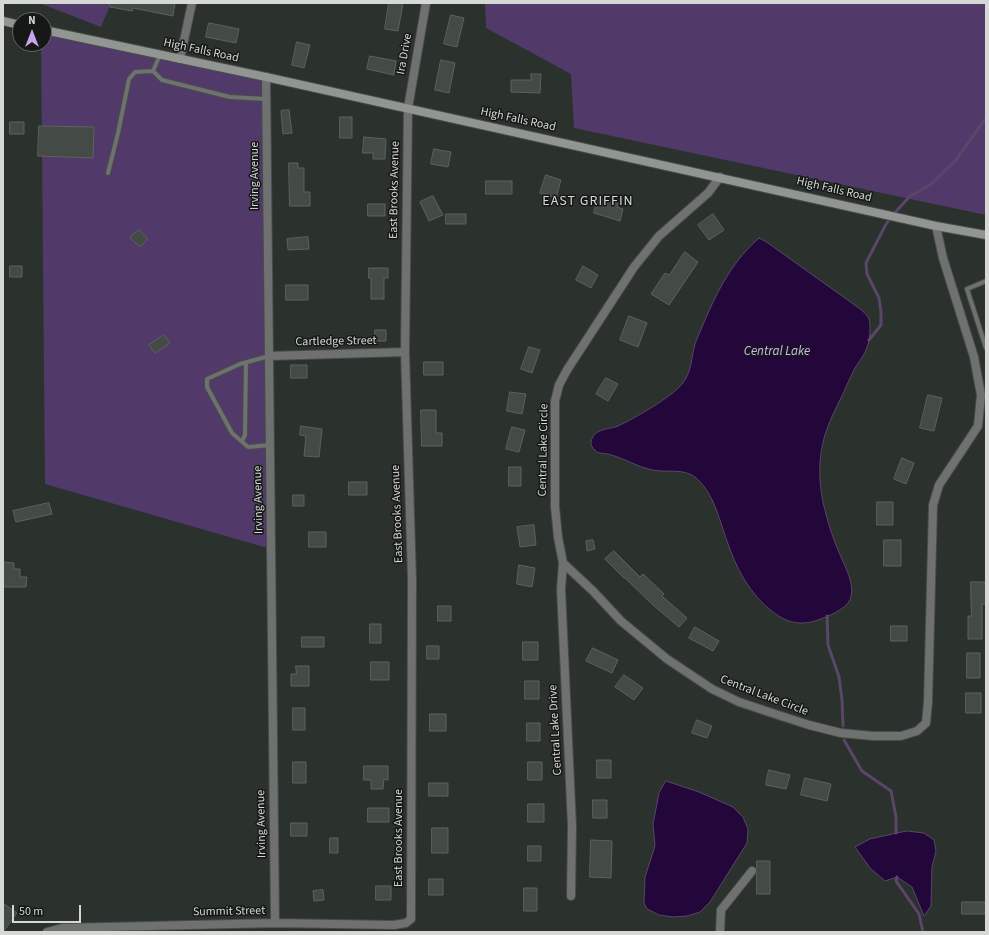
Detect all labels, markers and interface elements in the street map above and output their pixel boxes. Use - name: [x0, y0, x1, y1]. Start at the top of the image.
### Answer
- north arrow: [12, 12, 52, 52]
- text: N: [28, 13, 36, 28]
- street label: Ira Drive: [394, 32, 416, 76]
- street label: High Falls Road: [162, 36, 240, 66]
- street label: High Falls Road: [479, 105, 557, 135]
- street label: East Brooks Avenue: [387, 141, 403, 239]
- street label: Irving Avenue: [248, 142, 262, 210]
- street label: High Falls Road: [795, 174, 873, 206]
- district label: EAST GRIFFIN: [542, 194, 634, 210]
- street label: Cartledge Street: [295, 334, 377, 350]
- water label: Central Lake: [744, 344, 810, 360]
- street label: Central Lake Circle: [536, 403, 552, 497]
- street label: East Brooks Avenue: [389, 465, 407, 563]
- street label: Irving Avenue: [251, 466, 267, 534]
- street label: Central Lake Circle: [718, 673, 810, 719]
- street label: Central Lake Drive: [546, 684, 566, 776]
- street label: East Brooks Avenue: [392, 789, 406, 887]
- street label: Irving Avenue: [254, 790, 270, 858]
- scale bar: [14, 897, 83, 923]
- text: 50 m: [19, 903, 43, 920]
- street label: Summit Street: [193, 904, 265, 920]

